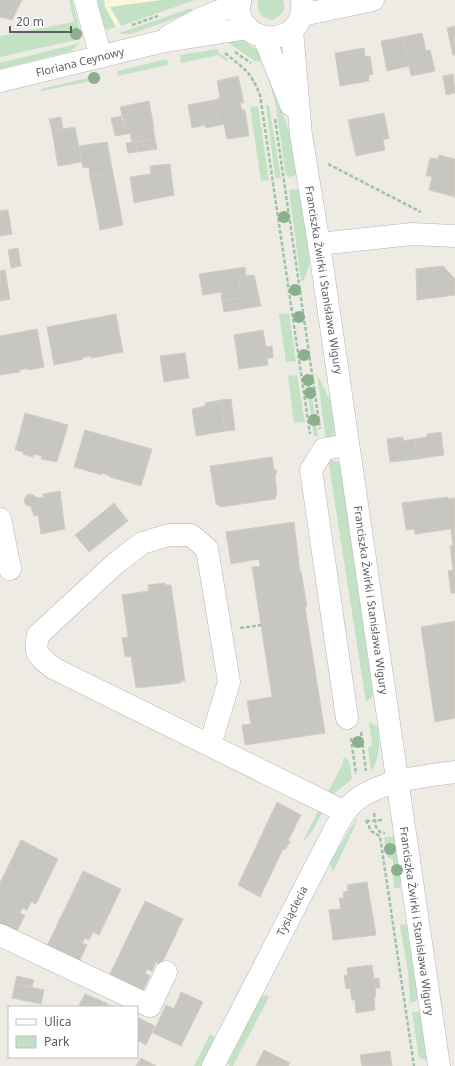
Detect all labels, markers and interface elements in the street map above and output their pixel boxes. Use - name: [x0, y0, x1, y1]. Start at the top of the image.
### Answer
- scale bar: [10, 8, 71, 34]
- text: 20 m: [16, 13, 44, 30]
- street label: Floriana Ceynowy: [34, 43, 126, 80]
- street label: Franciszka Żwirki i Stanisława Wigury: [302, 185, 347, 376]
- street label: Franciszka Żwirki i Stanisława Wigury: [351, 505, 392, 696]
- street label: Franciszka Żwirki i Stanisława Wigury: [397, 826, 438, 1017]
- street label: Tysiąclecia: [273, 883, 311, 938]
- legend: [8, 1006, 138, 1058]
- text: Ulica: [44, 1013, 71, 1030]
- text: Park: [44, 1033, 70, 1050]

